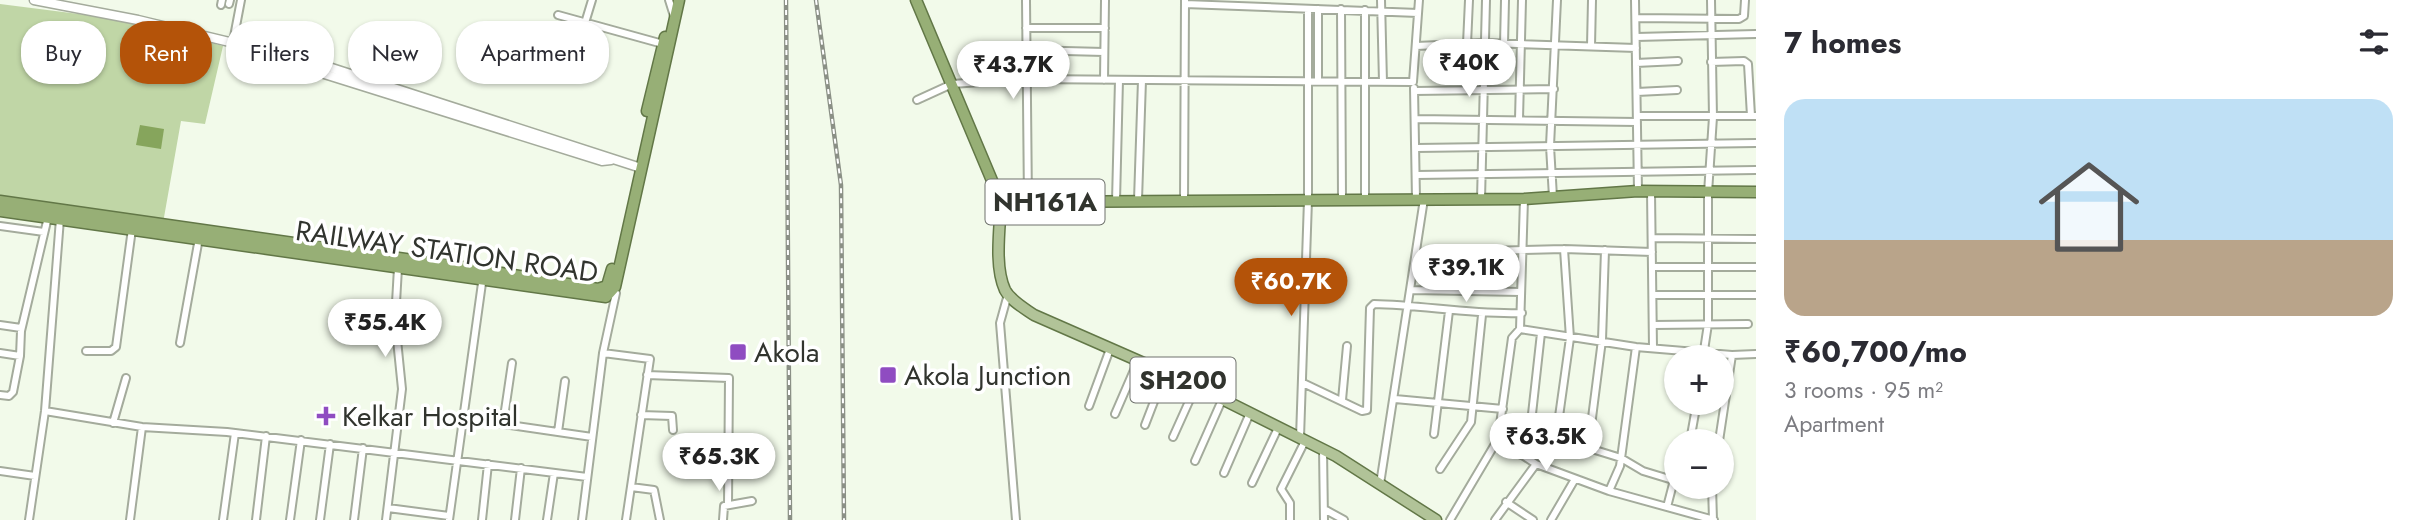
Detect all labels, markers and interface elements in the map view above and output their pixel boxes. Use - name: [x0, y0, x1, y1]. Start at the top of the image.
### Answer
- chip: Buy: [21, 21, 106, 84]
- chip: Rent: [120, 21, 212, 84]
- chip: Filters: [226, 21, 334, 84]
- chip: New: [348, 21, 442, 84]
- chip: Apartment: [456, 21, 609, 84]
- text: 7 homes: [1784, 21, 1901, 64]
- icon: filters: [2355, 23, 2393, 61]
- pin: ₹40K: [1428, 40, 1510, 99]
- pin: ₹43.7K: [956, 42, 1070, 101]
- text: ₹40K: [1439, 45, 1499, 79]
- text: ₹43.7K: [973, 47, 1053, 81]
- icon: home: [2026, 144, 2152, 270]
- road number: NH161A: [986, 180, 1104, 224]
- street label: RAILWAY STATION ROAD: [293, 210, 601, 293]
- pin: ₹39.1K: [1409, 244, 1523, 304]
- text: ₹39.1K: [1428, 250, 1504, 284]
- pin: ₹60.7K: [1234, 258, 1348, 318]
- text: ₹60.7K: [1250, 264, 1332, 298]
- pin: ₹55.4K: [328, 300, 442, 359]
- text: ₹55.4K: [344, 305, 426, 339]
- text: ₹60,700/mo: [1784, 330, 1967, 373]
- place label: Akola: [754, 332, 820, 373]
- marker: Akola: [728, 342, 748, 362]
- map controls: [1664, 345, 1734, 499]
- button: +: [1664, 345, 1734, 415]
- place label: Akola Junction: [904, 355, 1071, 396]
- road number: SH200: [1130, 358, 1236, 402]
- marker: Akola Junction: [878, 365, 898, 385]
- text: 3 rooms · 95 m²: [1784, 373, 1943, 407]
- place label: Kelkar Hospital: [342, 396, 518, 437]
- marker: Kelkar Hospital: [316, 406, 336, 426]
- text: Apartment: [1784, 407, 1884, 441]
- pin: ₹63.5K: [1489, 414, 1603, 473]
- text: ₹63.5K: [1506, 419, 1586, 453]
- button: −: [1664, 429, 1734, 499]
- pin: ₹65.3K: [662, 434, 776, 493]
- text: ₹65.3K: [678, 439, 760, 473]

